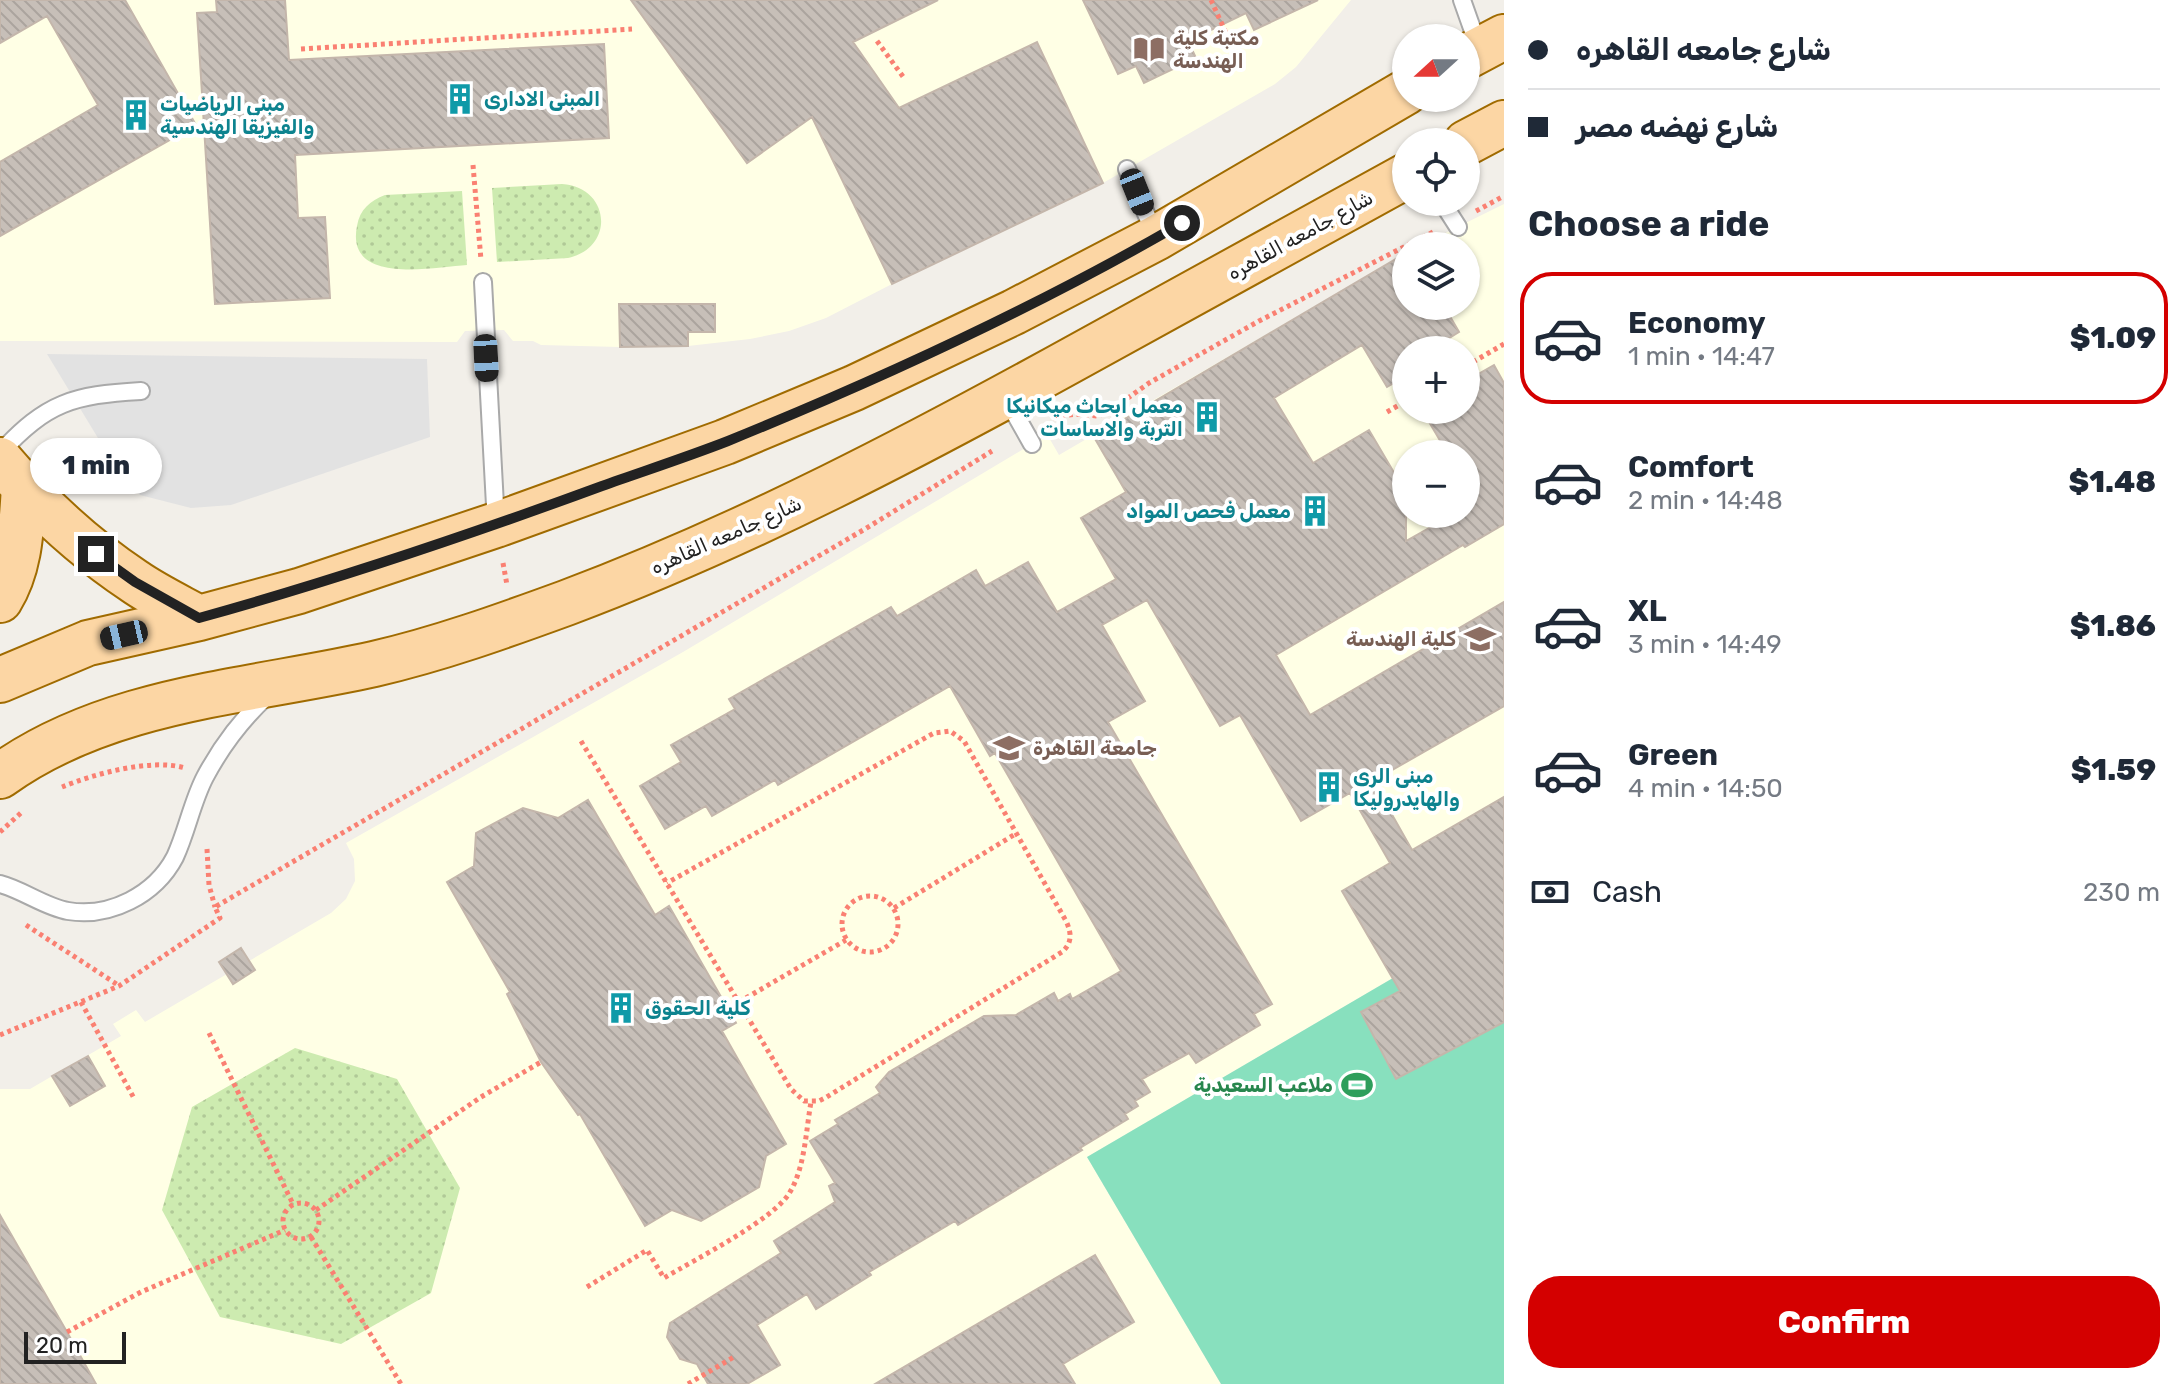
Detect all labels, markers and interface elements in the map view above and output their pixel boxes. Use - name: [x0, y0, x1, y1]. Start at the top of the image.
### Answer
- north arrow: [1392, 24, 1480, 112]
- map controls: [1392, 24, 1480, 528]
- place label: مكتبة كلية الهندسة: [1173, 26, 1259, 73]
- library icon: مكتبة كلية الهندسة: [1132, 32, 1166, 66]
- text: شارع جامعه القاهره: [1576, 32, 1831, 68]
- building icon: المبنى الادارى: [443, 82, 477, 116]
- place label: المبنى الادارى: [484, 87, 600, 111]
- place label: مبنى الرياضيات والفيزيقا الهندسية: [160, 92, 314, 139]
- building icon: مبنى الرياضيات والفيزيقا الهندسية: [119, 98, 153, 132]
- text: شارع نهضه مصر: [1576, 109, 1778, 145]
- button: locate: [1392, 128, 1480, 216]
- car: [1117, 165, 1157, 219]
- street label: شارع جامعه القاهره: [1223, 185, 1378, 287]
- text: Choose a ride: [1528, 202, 1769, 245]
- route start: [1164, 205, 1200, 241]
- button: layers: [1392, 232, 1480, 320]
- icon: car: [1532, 302, 1604, 374]
- text: Economy: [1628, 305, 1766, 341]
- text: $1.09: [2070, 320, 2156, 356]
- car: [473, 333, 499, 383]
- button: +: [1392, 336, 1480, 424]
- text: 1 min · 14:47: [1628, 341, 1775, 372]
- place label: معمل ابحاث ميكانيكا التربة والاساسات: [1006, 394, 1183, 441]
- building icon: معمل ابحاث ميكانيكا التربة والاساسات: [1190, 400, 1224, 434]
- callout: 1 min: [30, 438, 162, 494]
- button: −: [1392, 440, 1480, 528]
- icon: car: [1532, 446, 1604, 518]
- text: Comfort: [1628, 449, 1754, 485]
- text: 1 min: [62, 450, 130, 481]
- text: $1.48: [2069, 464, 2156, 500]
- text: 2 min · 14:48: [1628, 485, 1783, 516]
- street label: شارع جامعه القاهره: [647, 491, 806, 581]
- building icon: معمل فحص المواد: [1298, 494, 1332, 528]
- place label: معمل فحص المواد: [1126, 499, 1291, 523]
- route end: [78, 536, 114, 572]
- icon: car: [1532, 590, 1604, 662]
- text: XL: [1628, 593, 1667, 629]
- text: $1.86: [2070, 608, 2156, 644]
- car: [98, 618, 150, 652]
- school or university icon: كلية الهندسة: [1463, 622, 1497, 656]
- place label: كلية الهندسة: [1346, 627, 1456, 651]
- text: 3 min · 14:49: [1628, 629, 1782, 660]
- school or university icon: جامعة القاهرة: [992, 731, 1026, 765]
- icon: car: [1532, 734, 1604, 806]
- place label: جامعة القاهرة: [1033, 736, 1157, 760]
- text: Green: [1628, 737, 1718, 773]
- text: $1.59: [2071, 752, 2156, 788]
- place label: مبنى الرى والهايدروليكا: [1353, 764, 1460, 811]
- building icon: مبنى الرى والهايدروليكا: [1312, 770, 1346, 804]
- text: 4 min · 14:50: [1628, 773, 1783, 804]
- icon: cash: [1528, 870, 1572, 914]
- text: Cash: [1592, 874, 1662, 910]
- text: 230 m: [2083, 877, 2160, 908]
- building icon: كلية الحقوق: [604, 991, 638, 1025]
- place label: كلية الحقوق: [645, 996, 751, 1020]
- sports icon: ملاعب السعيدية: [1340, 1068, 1374, 1102]
- place label: ملاعب السعيدية: [1194, 1073, 1333, 1097]
- button: Confirm: [1528, 1276, 2160, 1368]
- scale bar: [24, 1328, 126, 1364]
- text: 20 m: [36, 1332, 88, 1359]

